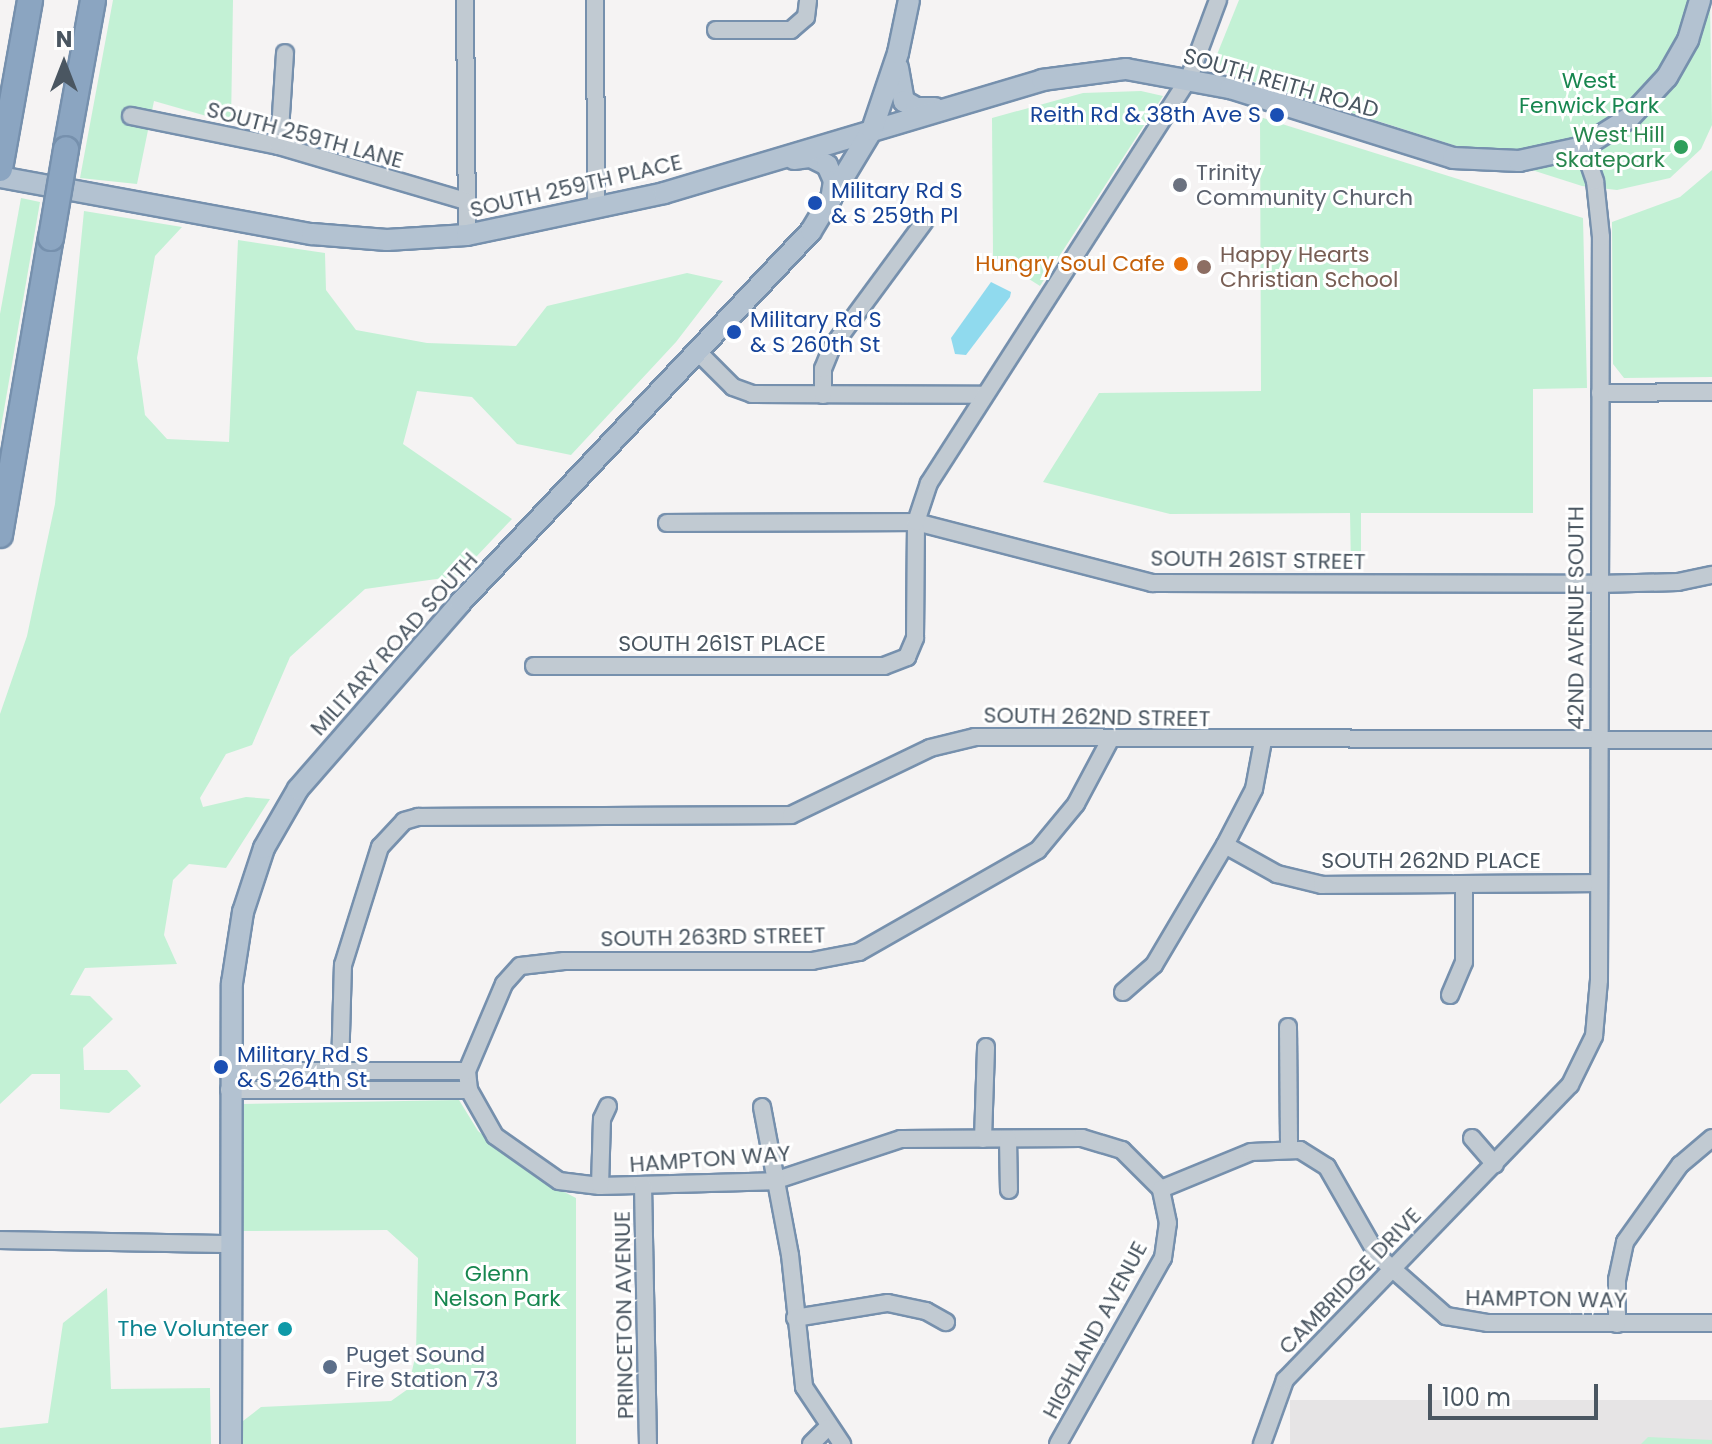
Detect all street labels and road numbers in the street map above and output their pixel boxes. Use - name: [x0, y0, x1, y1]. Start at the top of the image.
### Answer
- street label: SOUTH REITH ROAD: [1180, 42, 1382, 124]
- street label: SOUTH 259TH LANE: [204, 96, 406, 174]
- street label: SOUTH 259TH PLACE: [467, 149, 685, 223]
- street label: 42ND AVENUE SOUTH: [1563, 506, 1589, 730]
- street label: SOUTH 261ST STREET: [1150, 545, 1366, 575]
- street label: MILITARY ROAD SOUTH: [305, 547, 483, 741]
- street label: SOUTH 261ST PLACE: [618, 631, 826, 657]
- street label: SOUTH 262ND STREET: [983, 702, 1211, 732]
- street label: SOUTH 262ND PLACE: [1321, 848, 1541, 874]
- street label: SOUTH 263RD STREET: [600, 922, 826, 952]
- street label: HAMPTON WAY: [629, 1140, 791, 1178]
- street label: CAMBRIDGE DRIVE: [1273, 1202, 1427, 1360]
- street label: PRINCETON AVENUE: [609, 1211, 639, 1419]
- street label: HIGHLAND AVENUE: [1037, 1237, 1153, 1423]
- street label: HAMPTON WAY: [1465, 1284, 1627, 1314]

